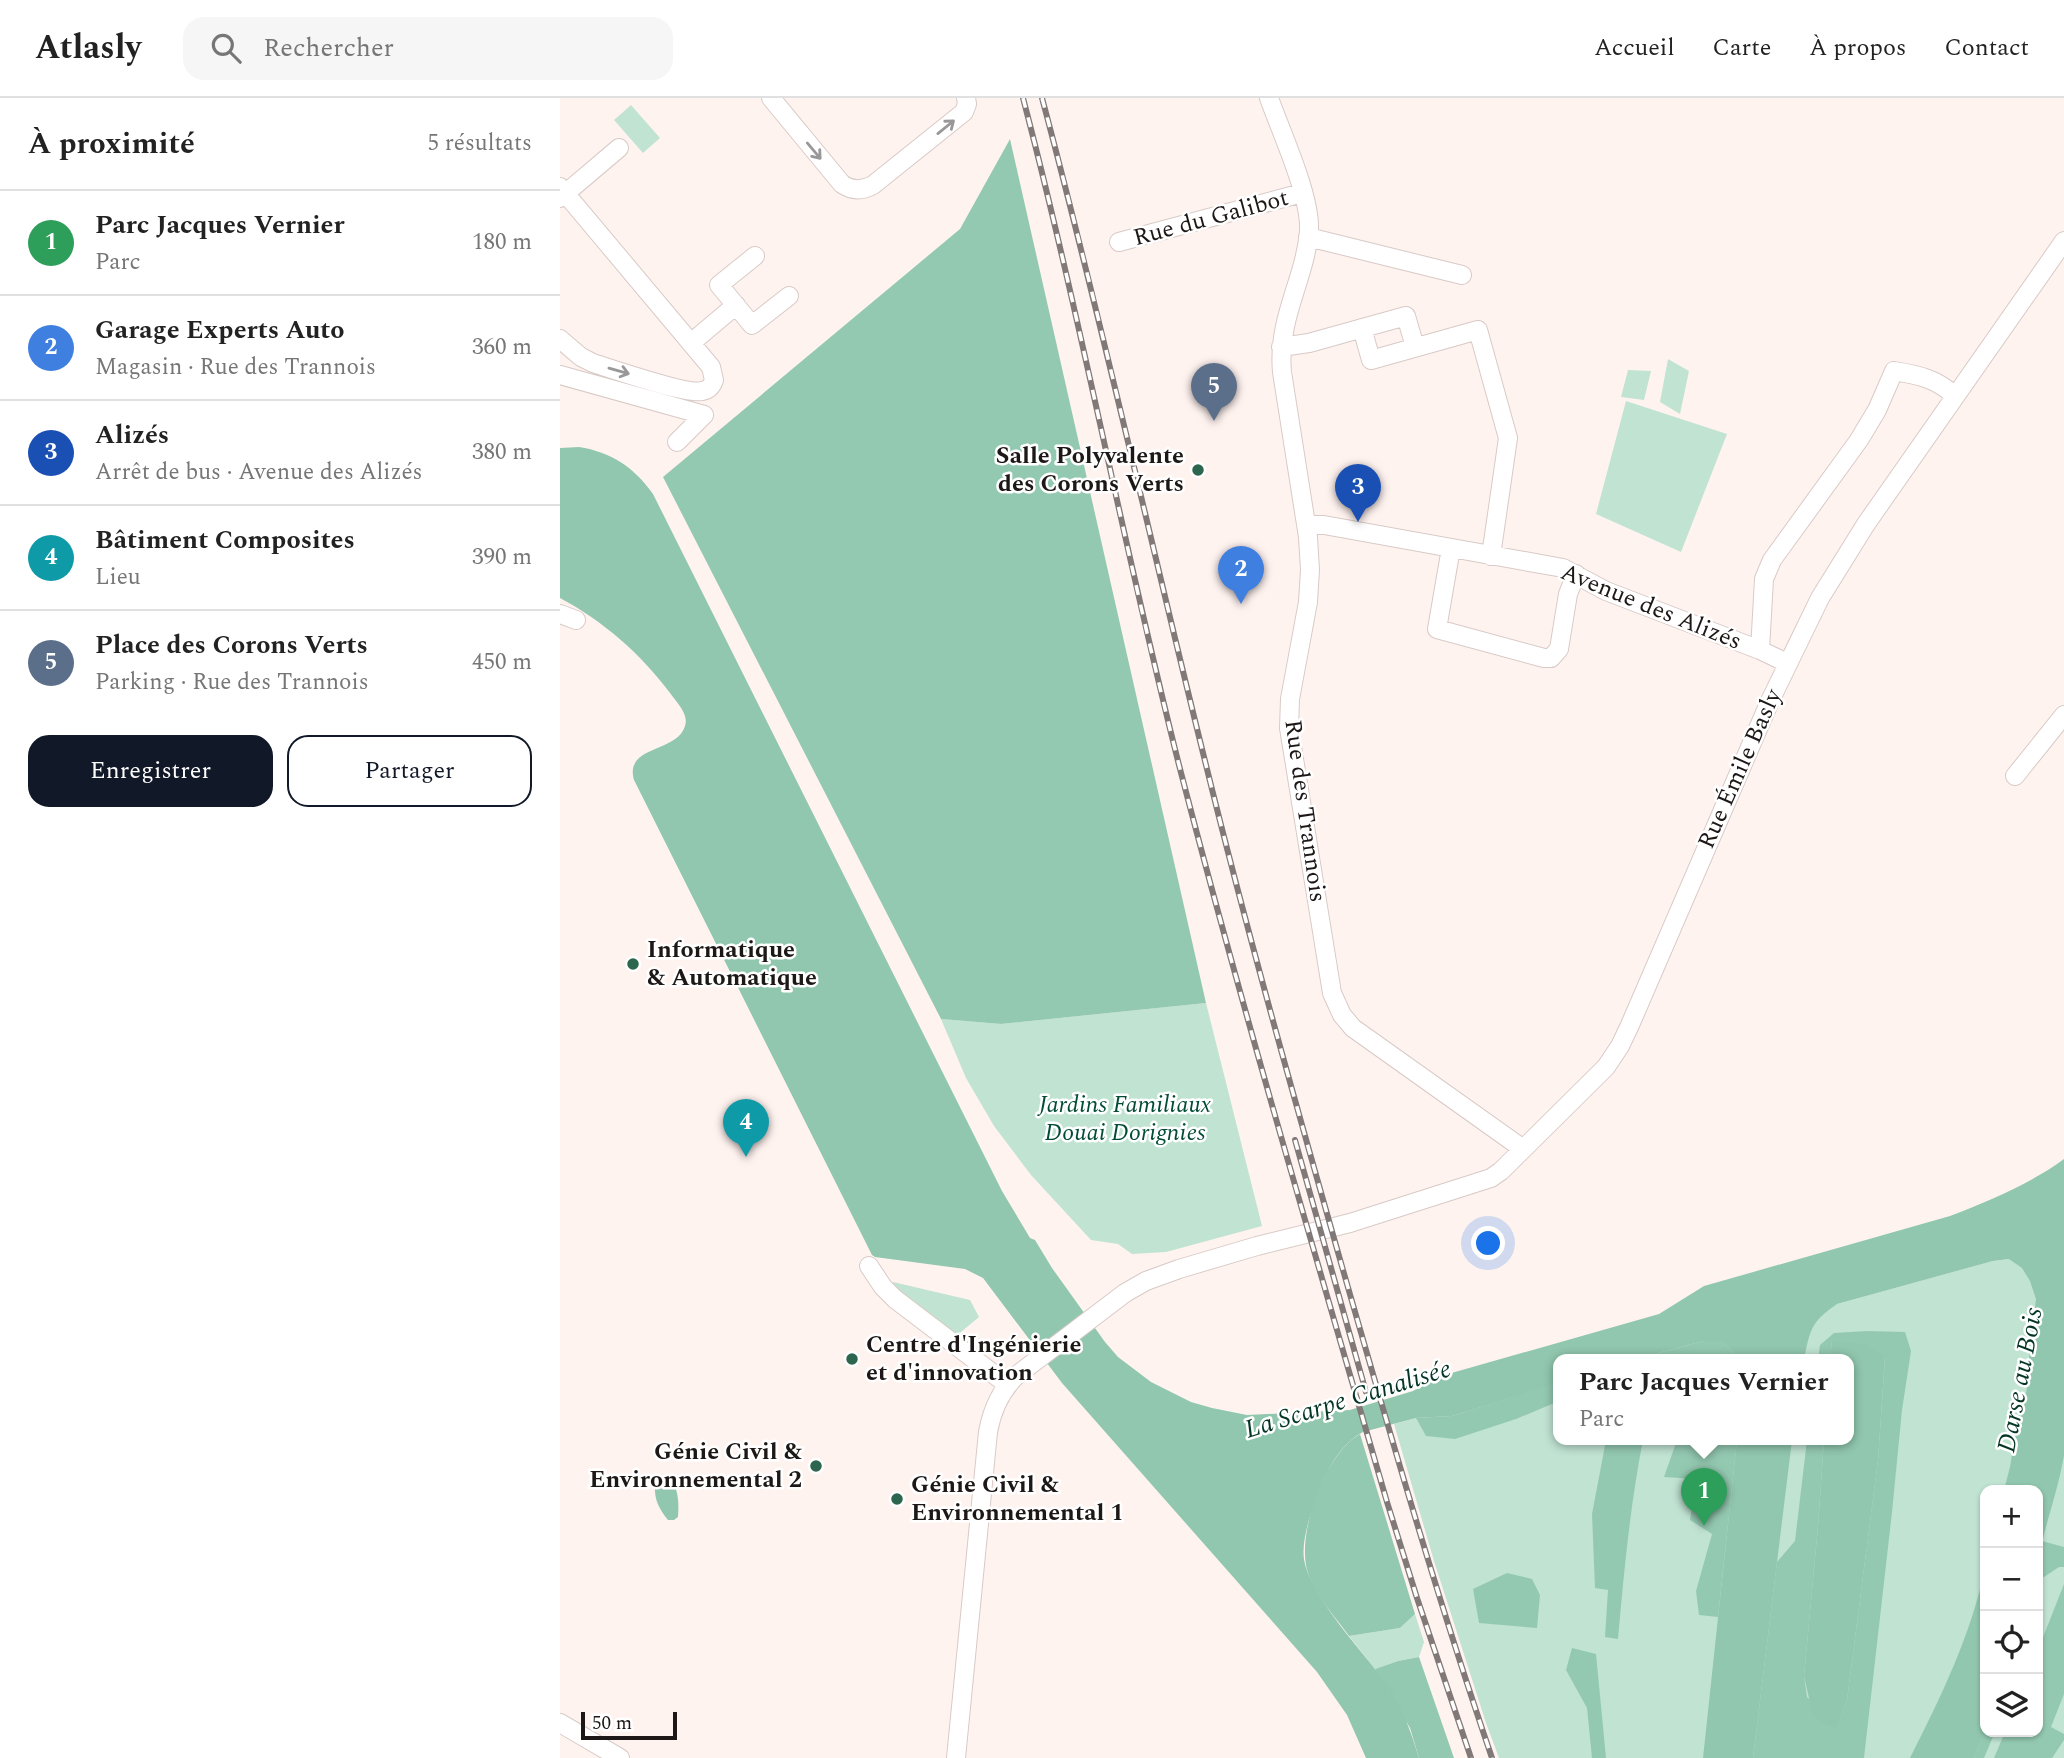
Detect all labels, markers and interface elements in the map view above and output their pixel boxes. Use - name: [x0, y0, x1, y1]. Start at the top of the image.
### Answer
- search box: [183, 17, 673, 80]
- text: Atlasly: [35, 23, 141, 73]
- text: Rechercher: [263, 28, 394, 68]
- icon: search: [207, 29, 245, 67]
- text: Accueil: [1594, 30, 1674, 66]
- text: Carte: [1712, 30, 1771, 66]
- text: À propos: [1809, 30, 1906, 66]
- text: Contact: [1944, 30, 2029, 66]
- one-way arrow: [936, 119, 954, 134]
- text: À proximité: [28, 121, 195, 167]
- text: 5 résultats: [427, 126, 532, 161]
- one-way arrow: [806, 141, 822, 159]
- street label: Rue du Galibot: [1129, 180, 1293, 256]
- text: Parc Jacques Vernier: [95, 205, 345, 245]
- text: 1: [45, 225, 57, 260]
- text: 180 m: [472, 225, 532, 260]
- text: Parc: [95, 245, 141, 280]
- text: Garage Experts Auto: [95, 310, 344, 350]
- text: 2: [45, 330, 57, 365]
- text: 360 m: [472, 330, 532, 365]
- text: Magasin · Rue des Trannois: [95, 350, 376, 385]
- pin: 5: [1191, 363, 1237, 421]
- one-way arrow: [608, 365, 630, 378]
- text: Alizés: [95, 415, 169, 455]
- text: 3: [45, 435, 57, 470]
- text: 380 m: [472, 435, 532, 470]
- place label: Salle Polyvalente des Corons Verts: [996, 438, 1184, 502]
- text: Arrêt de bus · Avenue des Alizés: [95, 455, 423, 490]
- marker: Salle Polyvalente des Corons Verts: [1190, 462, 1206, 478]
- pin: 3: [1335, 464, 1381, 522]
- text: Bâtiment Composites: [95, 520, 355, 560]
- text: 4: [45, 540, 57, 575]
- text: 390 m: [472, 540, 532, 575]
- pin: 2: [1218, 546, 1264, 604]
- street label: Avenue des Alizés: [1555, 554, 1747, 660]
- text: Lieu: [95, 560, 141, 595]
- text: Place des Corons Verts: [95, 625, 368, 665]
- text: 5: [45, 645, 57, 680]
- text: 450 m: [472, 645, 532, 680]
- text: Parking · Rue des Trannois: [95, 665, 369, 700]
- street label: Rue Émile Basly: [1689, 682, 1792, 855]
- street label: Rue des Trannois: [1274, 717, 1336, 905]
- button: Enregistrer: [28, 735, 273, 807]
- button: Partager: [287, 735, 532, 807]
- place label: Informatique & Automatique: [647, 932, 817, 996]
- marker: Informatique & Automatique: [625, 956, 641, 972]
- park label: Jardins Familiaux Douai Dorignies: [1037, 1087, 1211, 1151]
- pin: 4: [723, 1099, 769, 1157]
- your location: [1471, 1226, 1505, 1260]
- water label: Darse au Bois: [1986, 1304, 2054, 1456]
- place label: Centre d'Ingénierie et d'innovation: [866, 1327, 1082, 1391]
- water label: La Scarpe Canalisée: [1240, 1349, 1456, 1449]
- marker: Centre d'Ingénierie et d'innovation: [844, 1351, 860, 1367]
- popup: [1553, 1354, 1854, 1445]
- text: Parc Jacques Vernier: [1579, 1362, 1828, 1402]
- text: Parc: [1579, 1402, 1624, 1437]
- place label: Génie Civil & Environnemental 2: [589, 1434, 803, 1498]
- marker: Génie Civil & Environnemental 2: [808, 1458, 824, 1474]
- place label: Génie Civil & Environnemental 1: [911, 1467, 1124, 1531]
- pin: 1: [1681, 1468, 1727, 1526]
- map controls: [1980, 1485, 2043, 1737]
- button: +: [1980, 1485, 2043, 1548]
- marker: Génie Civil & Environnemental 1: [889, 1491, 905, 1507]
- button: −: [1980, 1548, 2043, 1611]
- button: locate: [1980, 1611, 2043, 1674]
- button: layers: [1980, 1674, 2043, 1737]
- scale bar: [581, 1709, 677, 1741]
- text: 50 m: [592, 1709, 632, 1738]

